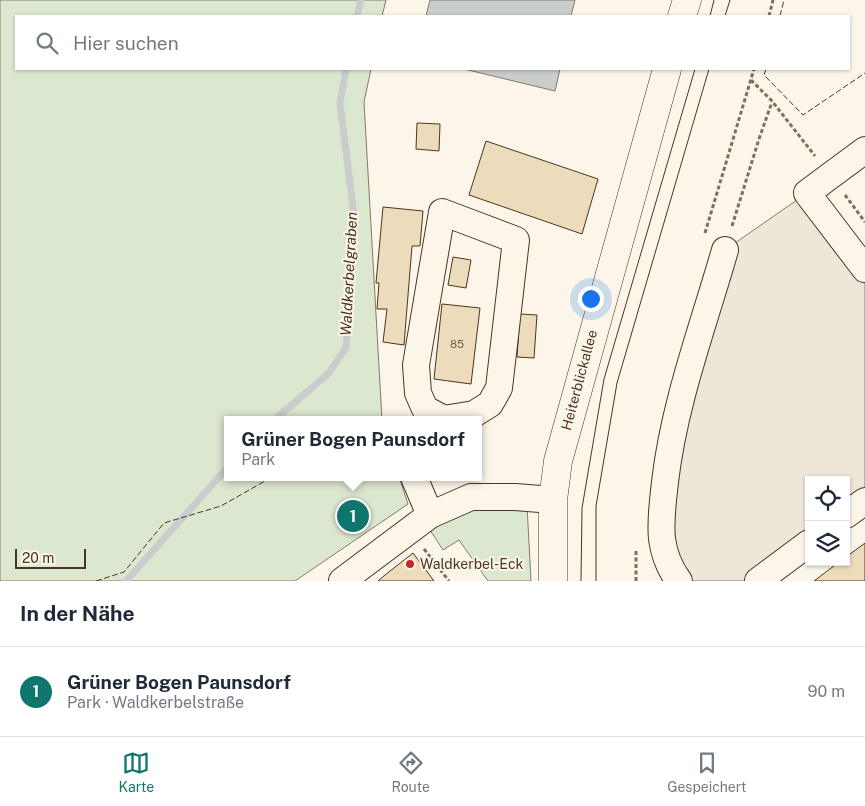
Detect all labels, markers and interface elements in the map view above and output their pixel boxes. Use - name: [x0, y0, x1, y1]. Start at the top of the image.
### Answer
- search box: [15, 15, 850, 70]
- icon: search: [33, 29, 61, 57]
- text: Hier suchen: [73, 32, 179, 54]
- water label: Waldkerbelgraben: [337, 211, 360, 337]
- your location: [578, 286, 604, 312]
- street label: Heiterblickallee: [558, 328, 600, 432]
- house number: 85: [450, 338, 464, 350]
- popup: [224, 416, 482, 481]
- text: Grüner Bogen Paunsdorf: [241, 428, 465, 450]
- text: Park: [241, 450, 275, 469]
- map controls: [805, 476, 850, 566]
- button: locate: [805, 476, 850, 521]
- pin: 1: [337, 497, 369, 535]
- button: layers: [805, 521, 850, 566]
- scale bar: [15, 546, 86, 569]
- text: 20 m: [22, 550, 54, 566]
- place label: Waldkerbel-Eck: [420, 556, 523, 572]
- marker: Waldkerbel-Eck: [404, 558, 416, 570]
- text: In der Nähe: [20, 601, 135, 626]
- text: Grüner Bogen Paunsdorf: [67, 671, 291, 693]
- text: 1: [33, 682, 39, 701]
- text: 90 m: [808, 682, 845, 701]
- text: Park · Waldkerbelstraße: [67, 693, 244, 712]
- tab: Karte: [119, 749, 154, 795]
- tab: Route: [391, 749, 430, 795]
- tab: Gespeichert: [667, 749, 746, 795]

